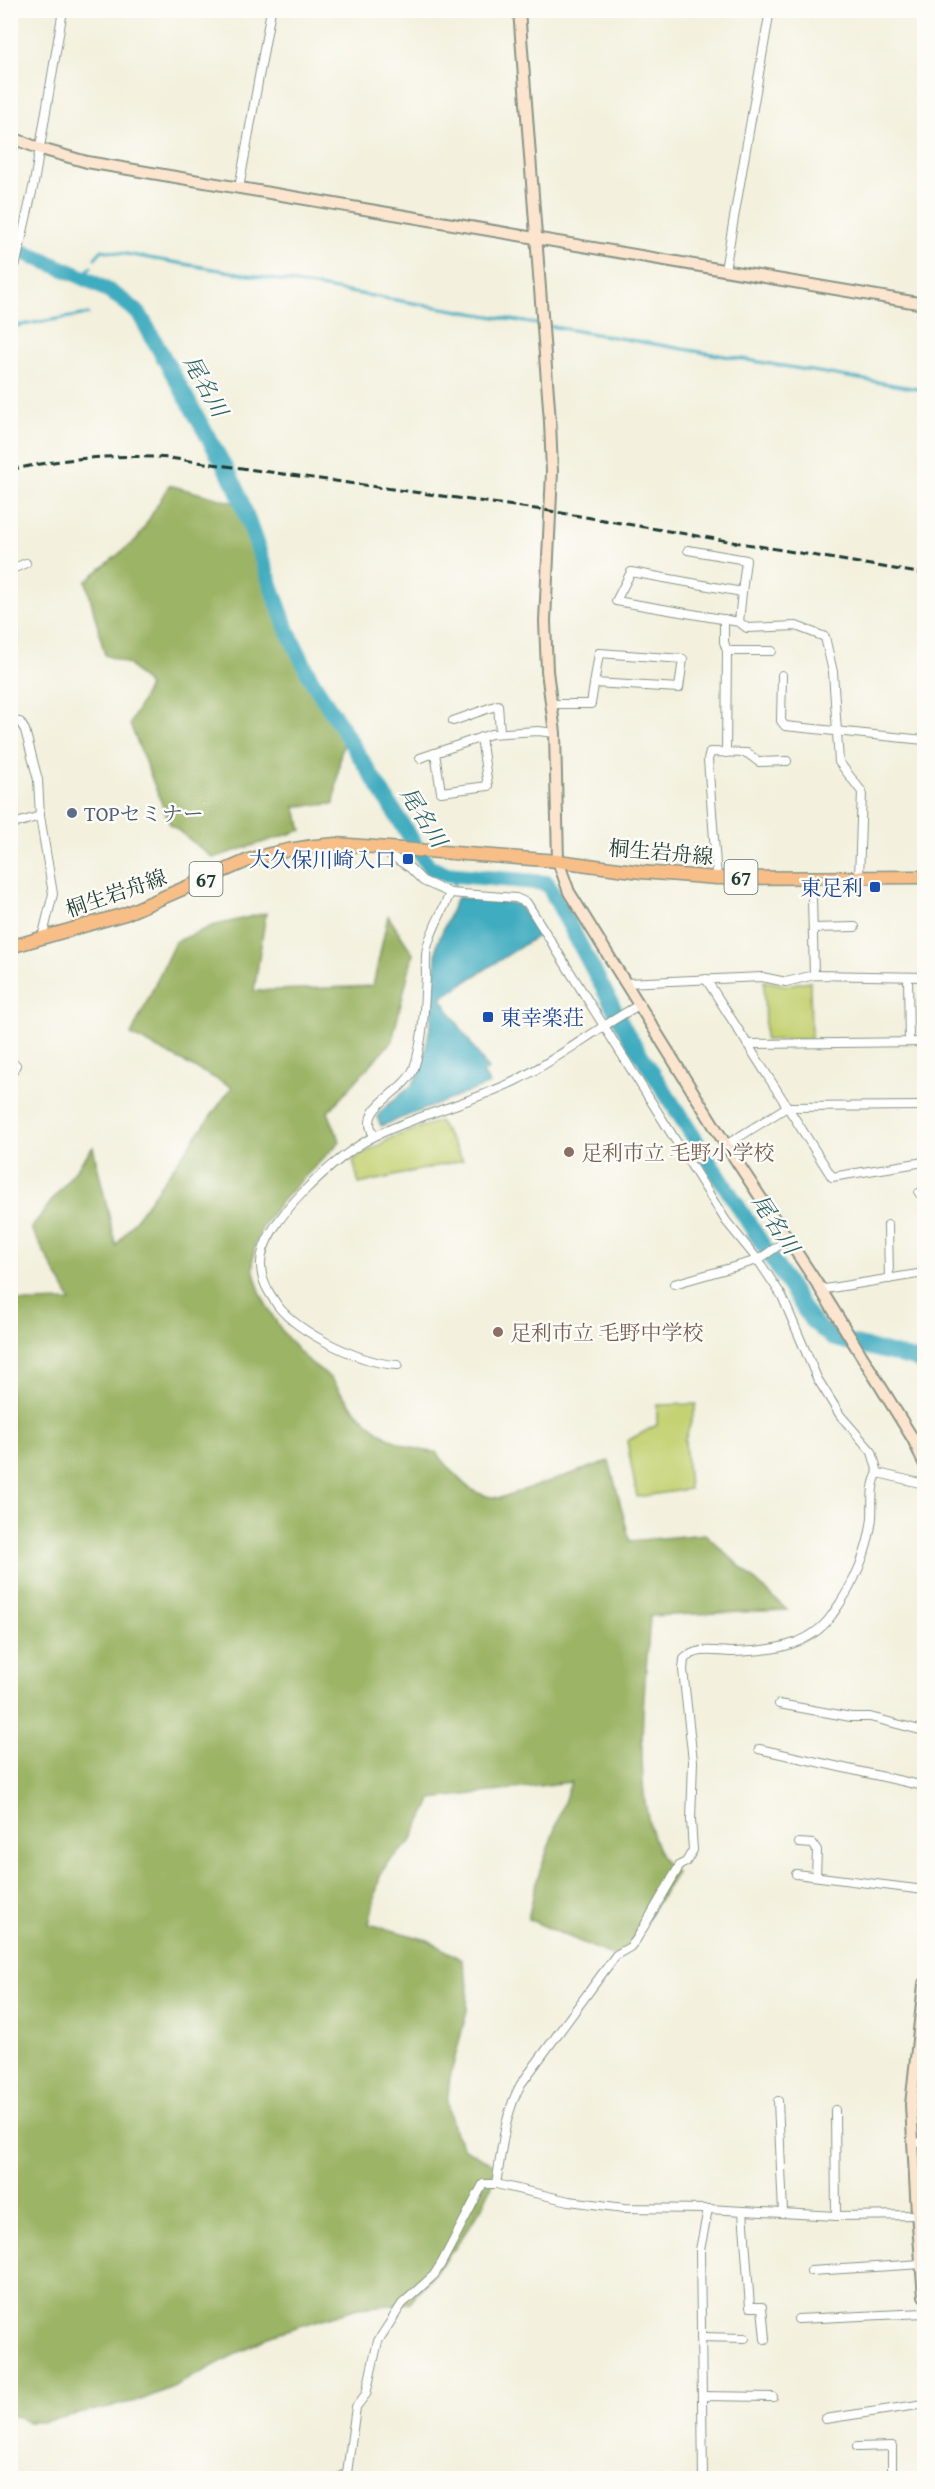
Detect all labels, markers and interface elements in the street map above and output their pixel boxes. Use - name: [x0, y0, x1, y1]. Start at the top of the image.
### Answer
- water label: 尾名川: [176, 349, 237, 424]
- water label: 尾名川: [393, 781, 456, 855]
- place label: TOPセミナー: [84, 798, 204, 829]
- marker: TOPセミナー: [65, 806, 79, 820]
- street label: 桐生岩舟線: [607, 832, 715, 872]
- place label: 大久保川崎入口: [249, 844, 396, 875]
- marker: 大久保川崎入口: [401, 852, 415, 866]
- road number: 67: [724, 860, 758, 894]
- street label: 桐生岩舟線: [61, 861, 171, 925]
- road number: 67: [190, 862, 222, 896]
- place label: 東足利: [800, 872, 863, 903]
- marker: 東足利: [868, 880, 882, 894]
- place label: 東幸楽荘: [500, 1002, 584, 1033]
- marker: 東幸楽荘: [481, 1010, 495, 1024]
- place label: 足利市立 毛野小学校: [581, 1137, 775, 1168]
- marker: 足利市立 毛野小学校: [562, 1145, 576, 1159]
- water label: 尾名川: [745, 1188, 808, 1262]
- place label: 足利市立 毛野中学校: [510, 1317, 704, 1348]
- marker: 足利市立 毛野中学校: [491, 1325, 505, 1339]

